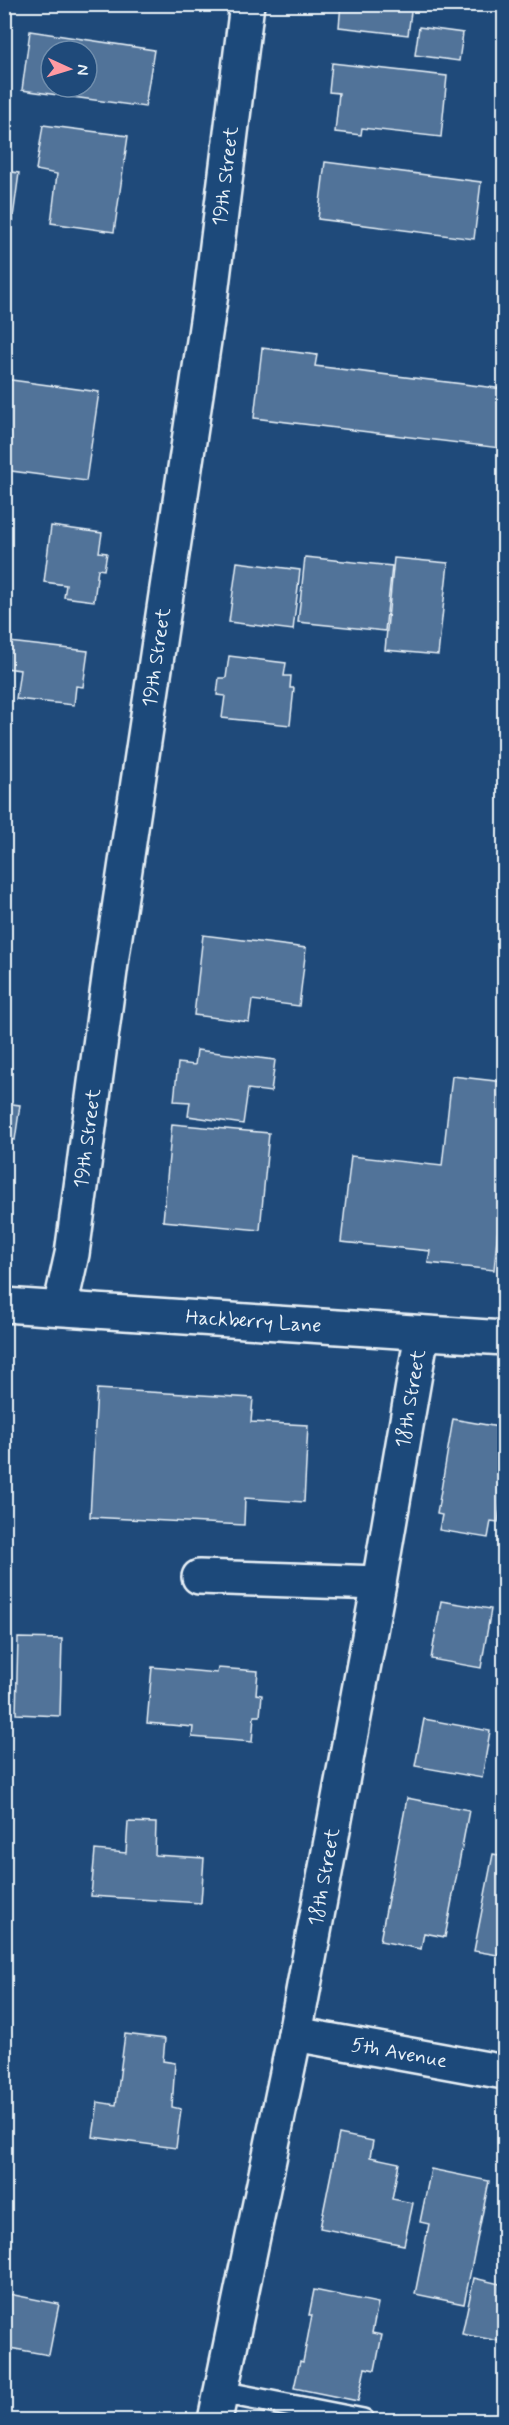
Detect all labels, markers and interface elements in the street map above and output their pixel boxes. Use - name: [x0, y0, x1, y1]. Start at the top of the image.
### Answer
- north arrow: [39, 39, 99, 99]
- text: N: [72, 64, 93, 76]
- street label: 19th Street: [206, 125, 245, 228]
- street label: 19th Street: [136, 605, 177, 709]
- street label: 19th Street: [67, 1087, 108, 1190]
- street label: Hackberry Lane: [185, 1304, 322, 1339]
- street label: 18th Street: [389, 1347, 432, 1450]
- street label: 18th Street: [302, 1825, 347, 1928]
- street label: 5th Avenue: [349, 2031, 450, 2075]

